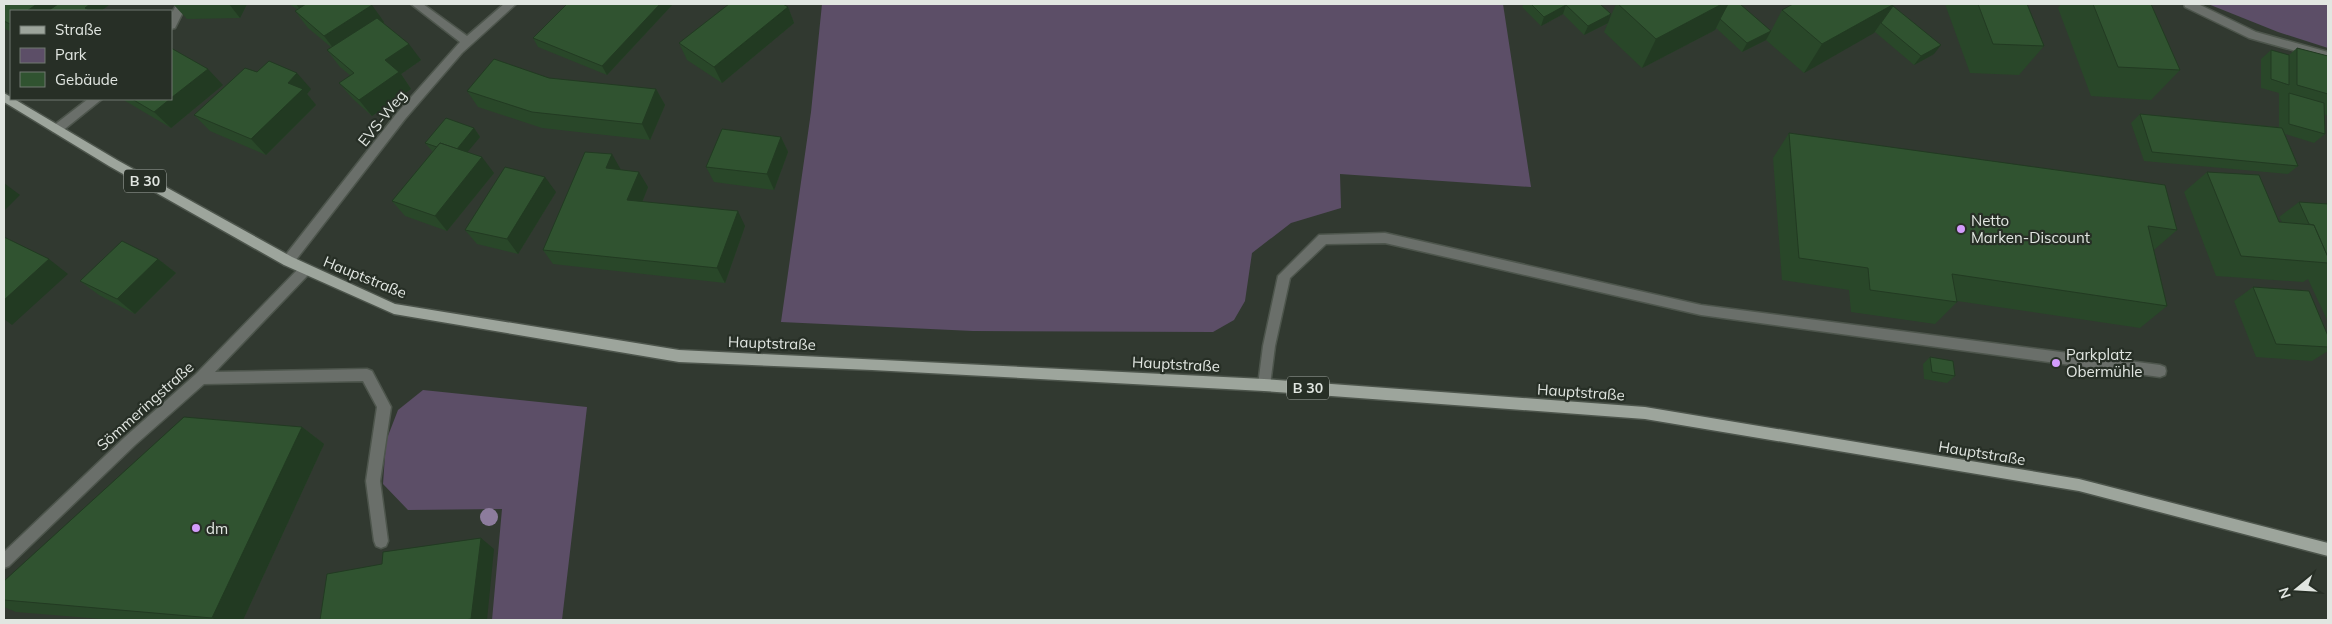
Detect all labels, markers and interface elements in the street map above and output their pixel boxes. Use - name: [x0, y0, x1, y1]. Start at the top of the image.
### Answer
- legend: [10, 10, 172, 100]
- text: Straße: [55, 20, 102, 39]
- text: Park: [55, 45, 87, 64]
- text: Gebäude: [55, 70, 118, 89]
- street label: EVS-Weg: [354, 86, 410, 150]
- road number: B 30: [124, 170, 166, 192]
- place label: Netto Marken-Discount: [1971, 211, 2090, 247]
- marker: Netto Marken-Discount: [1955, 223, 1967, 235]
- street label: Hauptstraße: [321, 252, 409, 302]
- street label: Hauptstraße: [728, 332, 816, 354]
- place label: Parkplatz Obermühle: [2066, 345, 2143, 381]
- street label: Hauptstraße: [1132, 352, 1220, 376]
- street label: Sömmeringstraße: [93, 357, 197, 455]
- marker: Parkplatz Obermühle: [2050, 357, 2062, 369]
- road number: B 30: [1287, 376, 1329, 399]
- street label: Hauptstraße: [1536, 379, 1626, 405]
- street label: Hauptstraße: [1937, 437, 2027, 469]
- place label: dm: [206, 519, 228, 538]
- marker: dm: [190, 522, 202, 534]
- north arrow: [2272, 564, 2322, 614]
- text: N: [2274, 585, 2295, 601]

